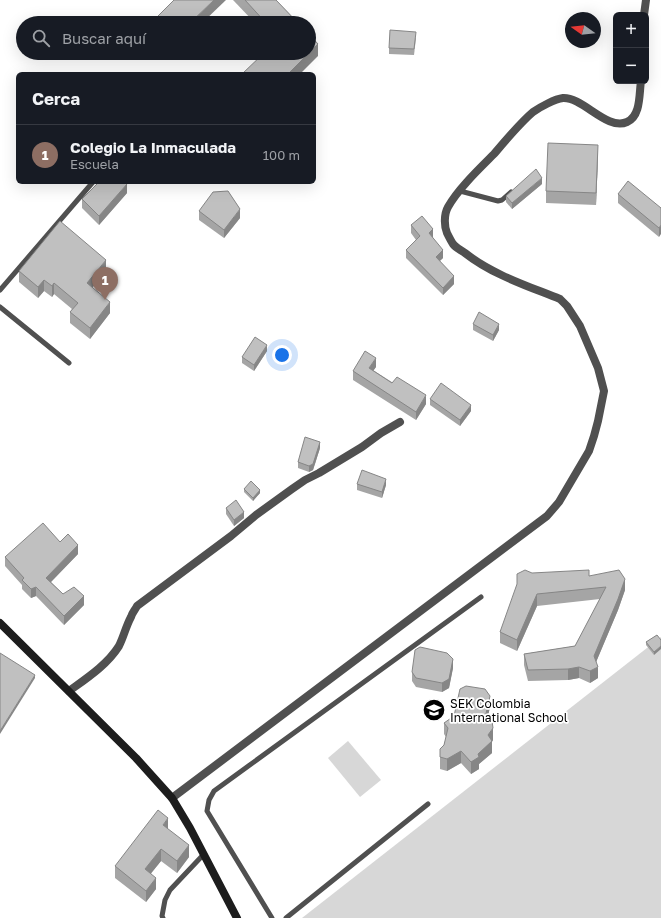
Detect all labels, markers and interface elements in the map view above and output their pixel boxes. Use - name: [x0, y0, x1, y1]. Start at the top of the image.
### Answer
- north arrow: [565, 12, 601, 48]
- map controls: [613, 12, 649, 84]
- button: +: [613, 12, 649, 48]
- search box: [16, 16, 316, 60]
- icon: search: [30, 27, 52, 49]
- text: Buscar aquí: [62, 29, 146, 47]
- button: −: [613, 48, 649, 84]
- text: Cerca: [32, 88, 80, 109]
- text: Colegio La Inmaculada: [70, 138, 236, 156]
- text: 1: [42, 147, 48, 163]
- text: 100 m: [263, 147, 300, 163]
- text: Escuela: [70, 156, 119, 172]
- pin: 1: [92, 267, 118, 300]
- your location: [272, 345, 292, 365]
- place label: SEK Colombia International School: [450, 696, 568, 725]
- school or university icon: SEK Colombia International School: [421, 697, 447, 723]

